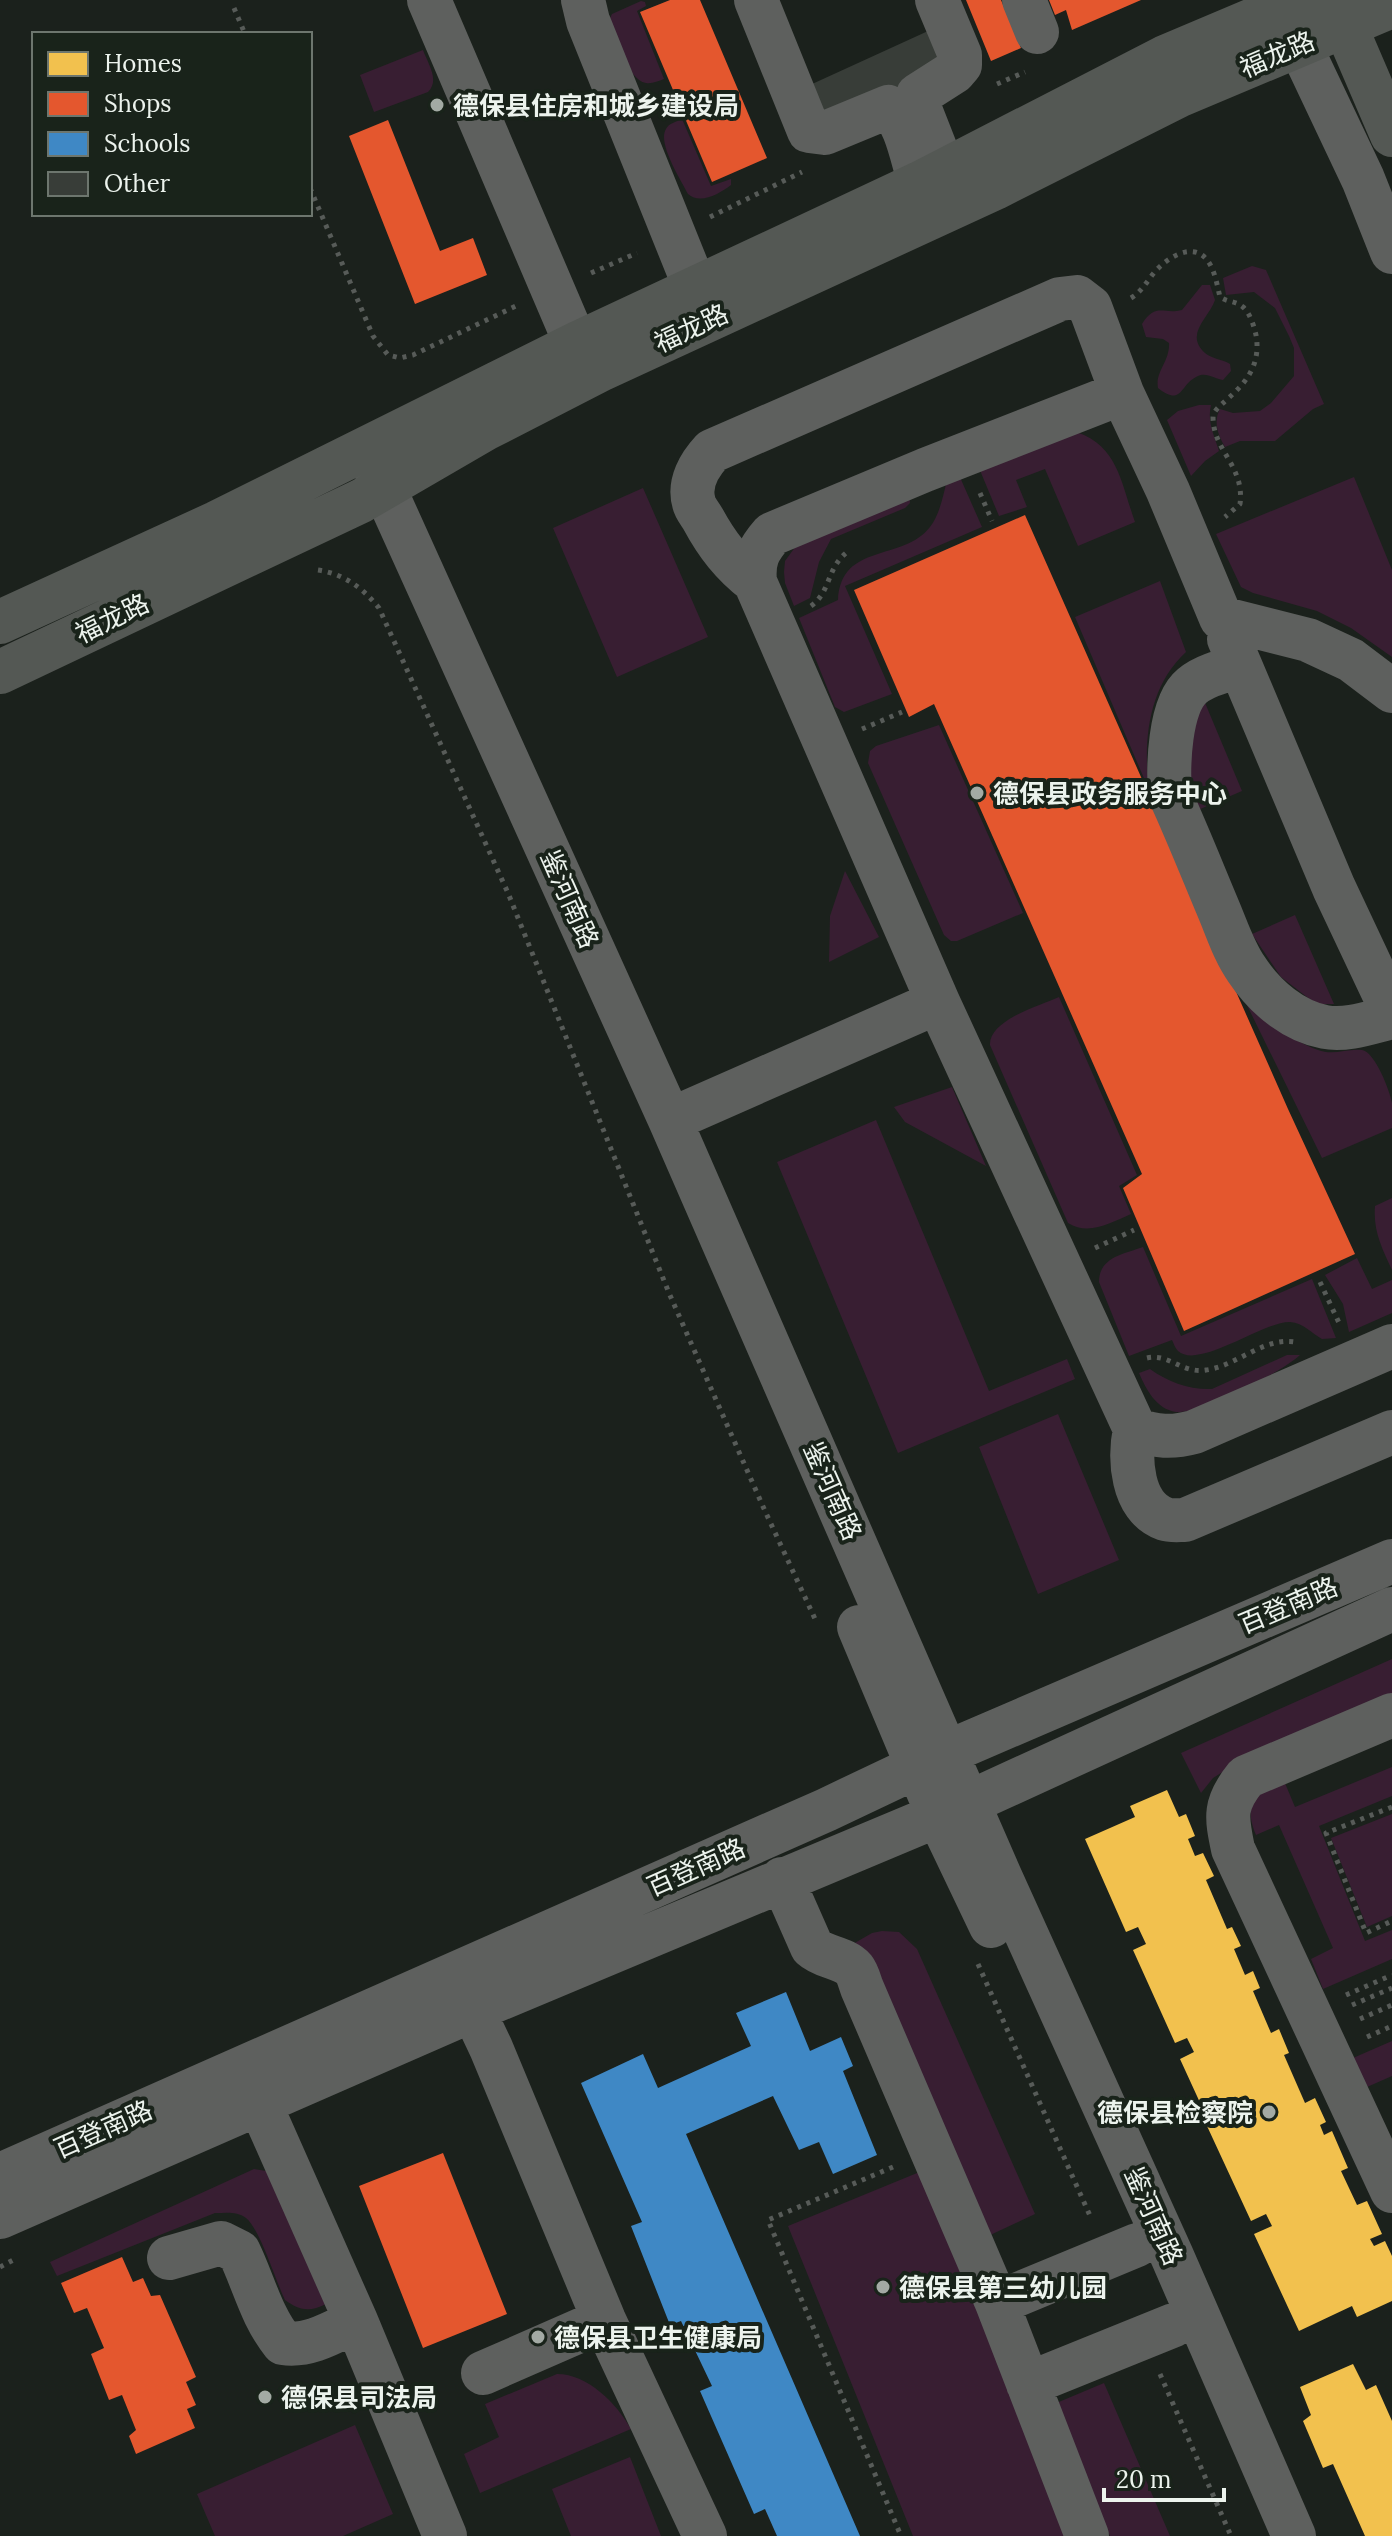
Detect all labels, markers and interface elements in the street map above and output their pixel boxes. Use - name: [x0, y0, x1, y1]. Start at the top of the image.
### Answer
- street label: 福龙路: [1235, 24, 1319, 84]
- legend: [32, 32, 312, 216]
- text: Homes: [104, 48, 182, 79]
- text: Shops: [104, 88, 171, 119]
- place label: 德保县住房和城乡建设局: [453, 89, 739, 122]
- marker: 德保县住房和城乡建设局: [428, 96, 446, 114]
- text: Schools: [104, 128, 190, 159]
- text: Other: [104, 168, 171, 199]
- street label: 福龙路: [649, 297, 733, 359]
- street label: 福龙路: [70, 586, 154, 650]
- place label: 德保县政务服务中心: [993, 777, 1227, 810]
- marker: 德保县政务服务中心: [968, 784, 986, 802]
- street label: 鉴河南路: [534, 845, 606, 953]
- street label: 鉴河南路: [797, 1437, 869, 1545]
- street label: 百登南路: [1234, 1569, 1342, 1641]
- street label: 百登南路: [642, 1831, 750, 1903]
- street label: 百登南路: [49, 2093, 157, 2165]
- place label: 德保县检察院: [1097, 2096, 1253, 2129]
- marker: 德保县检察院: [1260, 2103, 1278, 2121]
- street label: 鉴河南路: [1118, 2162, 1190, 2270]
- place label: 德保县第三幼儿园: [899, 2271, 1107, 2304]
- marker: 德保县第三幼儿园: [874, 2278, 892, 2296]
- place label: 德保县卫生健康局: [554, 2321, 762, 2354]
- marker: 德保县卫生健康局: [529, 2328, 547, 2346]
- place label: 德保县司法局: [281, 2381, 437, 2414]
- marker: 德保县司法局: [256, 2388, 274, 2406]
- scale bar: [1104, 2452, 1224, 2502]
- text: 20 m: [1116, 2464, 1172, 2495]

